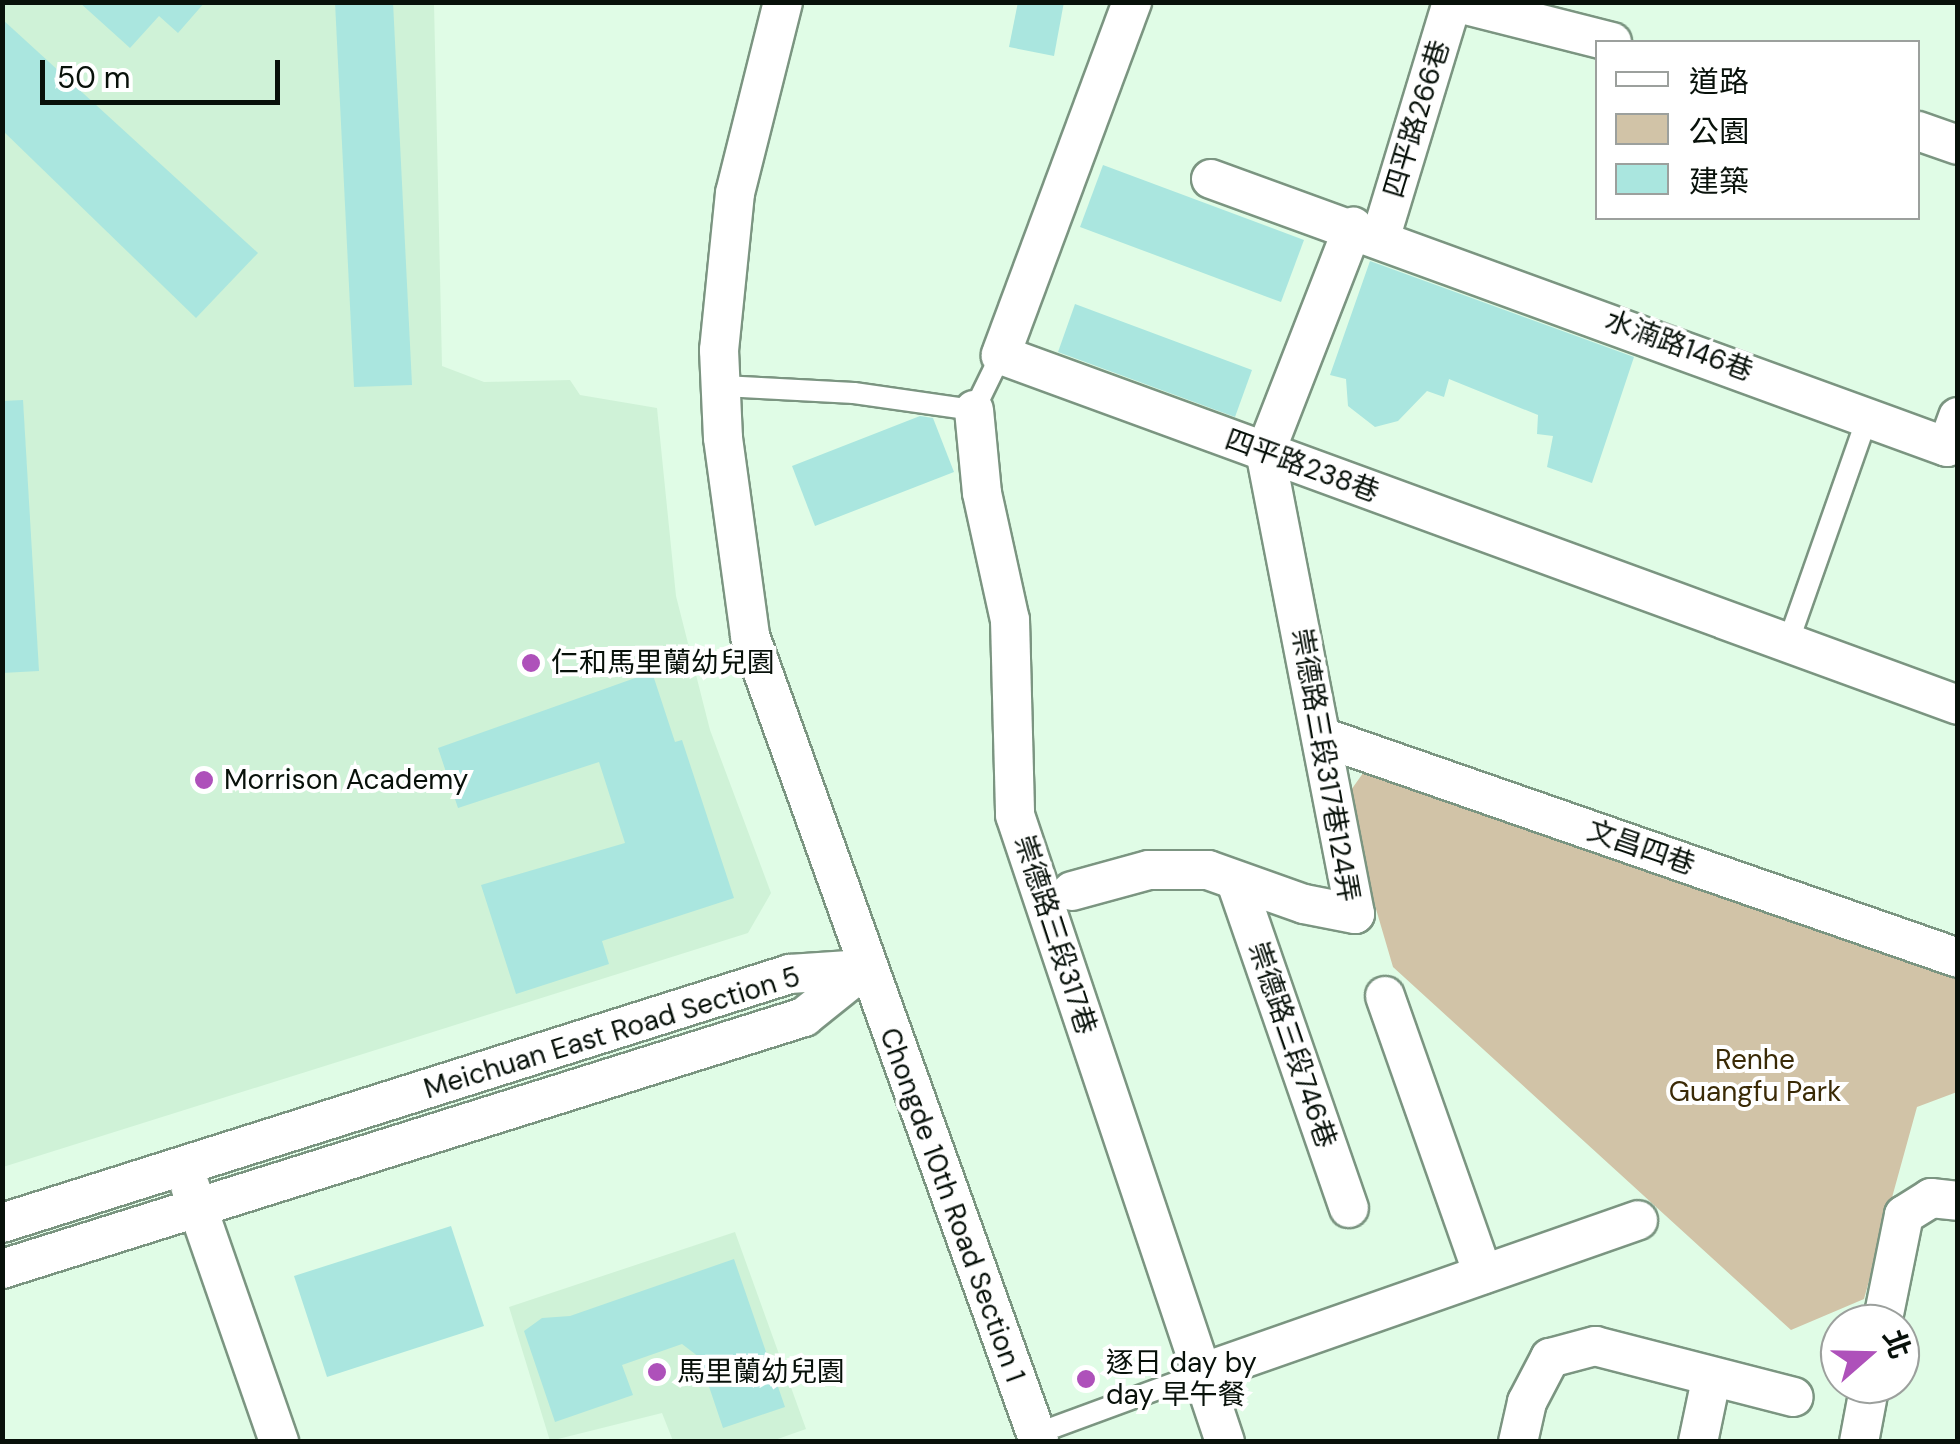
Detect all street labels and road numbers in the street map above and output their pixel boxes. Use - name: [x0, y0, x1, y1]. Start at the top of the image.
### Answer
- street label: 四平路266巷: [1377, 36, 1457, 202]
- street label: 水湳路146巷: [1600, 304, 1758, 388]
- street label: 四平路238巷: [1220, 423, 1384, 509]
- street label: 崇德路三段317巷124弄: [1284, 626, 1366, 904]
- street label: 文昌四巷: [1583, 814, 1699, 882]
- street label: 崇德路三段317巷: [1007, 831, 1103, 1039]
- street label: 崇德路三段746巷: [1241, 937, 1343, 1153]
- street label: Meichuan East Road Section 5: [420, 960, 804, 1106]
- street label: Chongde 10th Road Section 1: [872, 1023, 1032, 1387]

